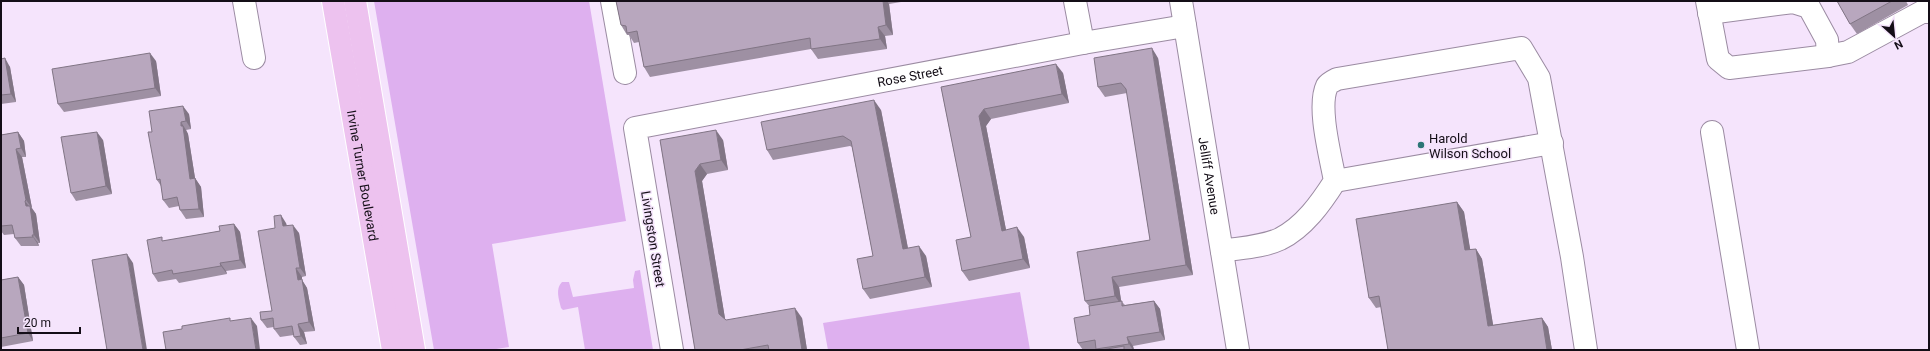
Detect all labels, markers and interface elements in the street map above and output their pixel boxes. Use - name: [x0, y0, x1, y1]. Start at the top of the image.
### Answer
- north arrow: [1874, 16, 1914, 56]
- text: N: [1892, 37, 1905, 52]
- street label: Rose Street: [876, 62, 944, 89]
- street label: Irvine Turner Boulevard: [344, 109, 382, 242]
- place label: Harold Wilson School: [1429, 131, 1511, 161]
- street label: Jelliff Avenue: [1196, 136, 1223, 216]
- marker: Harold Wilson School: [1416, 140, 1426, 150]
- street label: Livingston Street: [638, 190, 668, 288]
- scale bar: [18, 309, 80, 335]
- text: 20 m: [24, 316, 51, 330]

